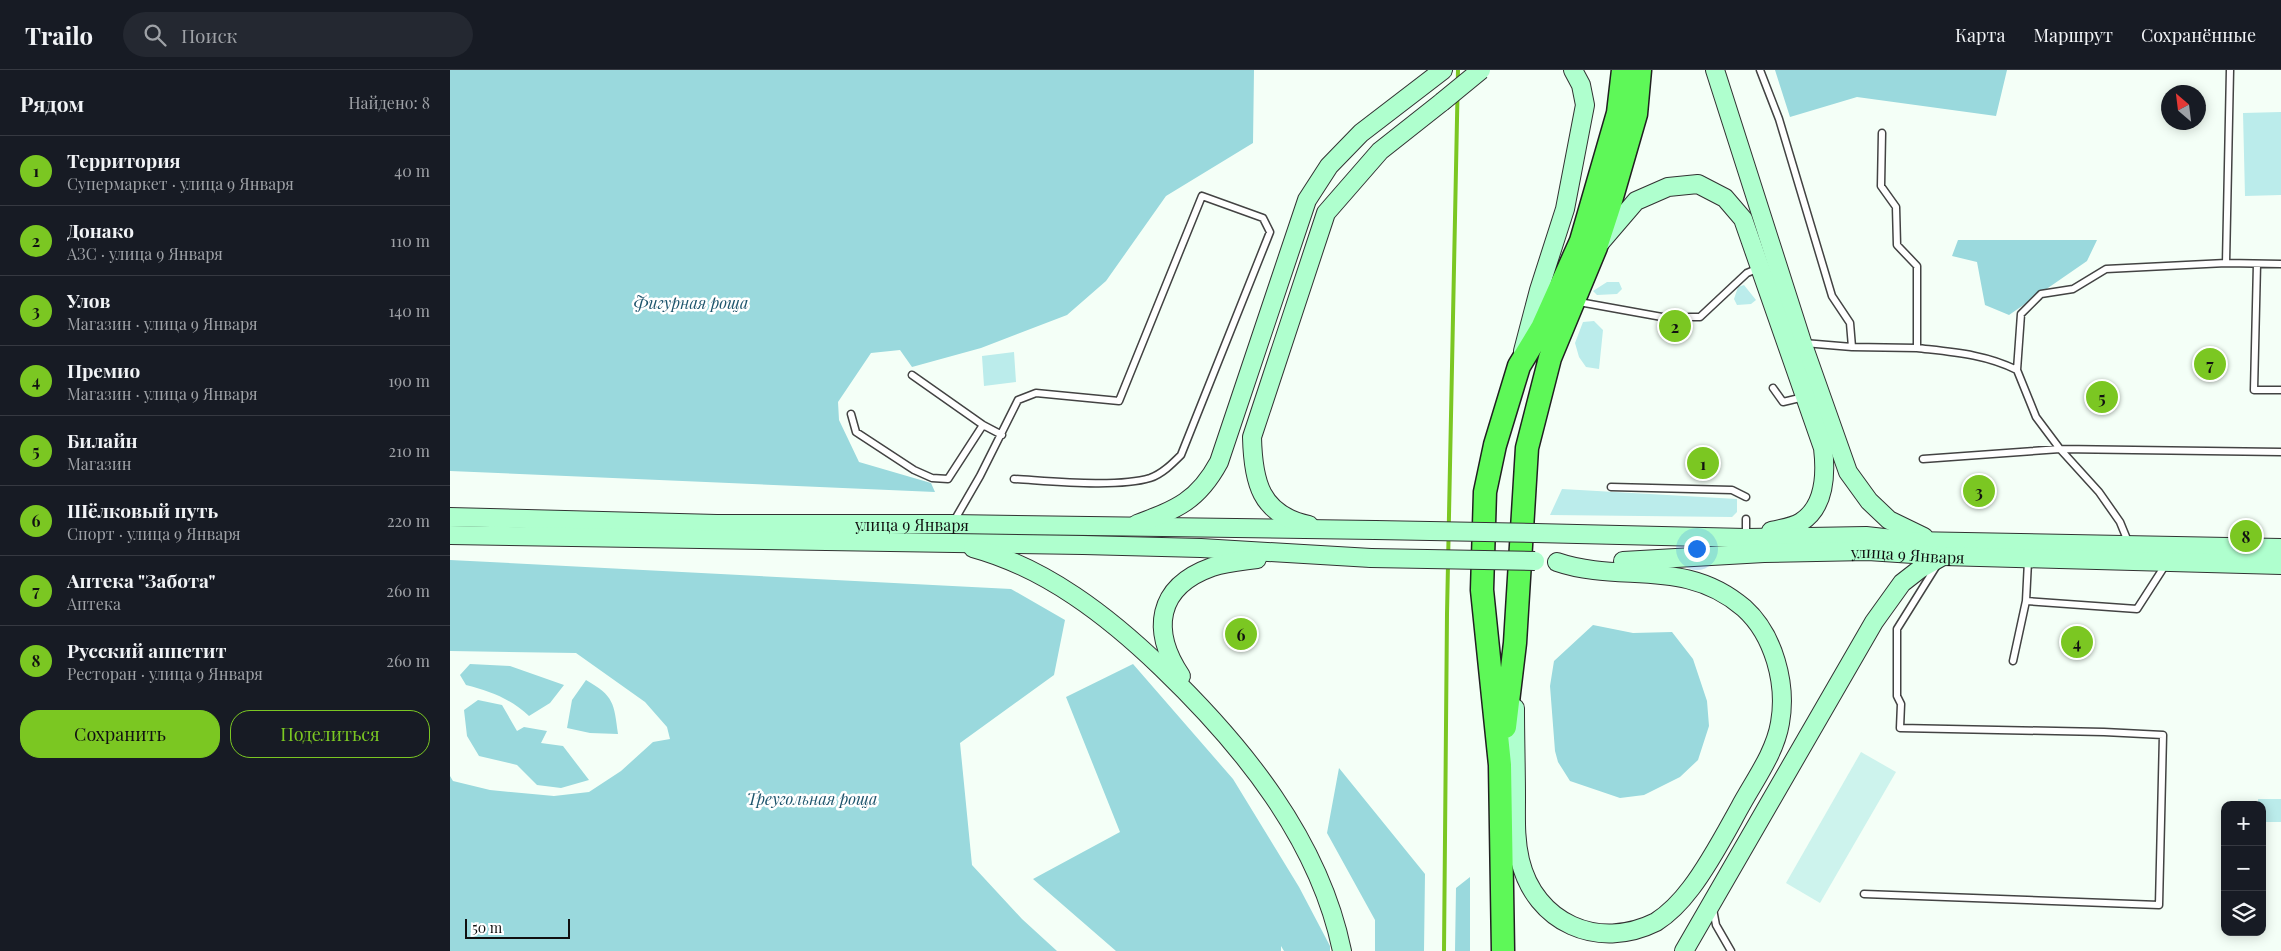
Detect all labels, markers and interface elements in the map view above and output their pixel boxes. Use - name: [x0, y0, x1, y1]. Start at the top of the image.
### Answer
- search box: [123, 12, 473, 57]
- text: Trailo: [25, 19, 93, 51]
- icon: search: [141, 21, 169, 49]
- text: Поиск: [181, 22, 237, 48]
- text: Карта: [1955, 23, 2005, 47]
- text: Маршрут: [2033, 23, 2113, 47]
- text: Сохранённые: [2141, 23, 2256, 47]
- north arrow: [2161, 85, 2206, 130]
- text: Рядом: [20, 89, 84, 117]
- text: Найдено: 8: [348, 92, 430, 113]
- text: Территория: [67, 147, 181, 173]
- text: 1: [33, 160, 39, 181]
- text: 40 m: [394, 160, 430, 181]
- text: Супермаркет · улица 9 Января: [67, 173, 294, 194]
- text: Донако: [67, 217, 134, 243]
- text: 2: [32, 230, 40, 251]
- text: 110 m: [390, 230, 430, 251]
- text: АЗС · улица 9 Января: [67, 243, 223, 264]
- text: Улов: [67, 287, 110, 313]
- park label: Фигурная роща: [634, 292, 748, 313]
- text: 3: [32, 300, 40, 321]
- text: 140 m: [388, 300, 430, 321]
- pin: 2: [1659, 307, 1691, 345]
- text: Магазин · улица 9 Января: [67, 313, 258, 334]
- pin: 7: [2194, 345, 2226, 383]
- text: Премио: [67, 357, 140, 383]
- text: 4: [32, 370, 40, 391]
- text: 190 m: [388, 370, 430, 391]
- pin: 5: [2086, 378, 2118, 416]
- text: Магазин · улица 9 Января: [67, 383, 258, 404]
- text: Билайн: [67, 427, 138, 453]
- text: 5: [32, 440, 40, 461]
- text: 210 m: [389, 440, 430, 461]
- pin: 1: [1687, 444, 1719, 482]
- text: Магазин: [67, 453, 132, 474]
- pin: 3: [1963, 472, 1995, 510]
- text: Шёлковый путь: [67, 497, 218, 523]
- text: 6: [32, 510, 40, 531]
- text: 220 m: [387, 510, 430, 531]
- street label: улица 9 Января: [854, 513, 969, 535]
- pin: 8: [2230, 517, 2262, 555]
- text: Спорт · улица 9 Января: [67, 523, 241, 544]
- your location: [1684, 536, 1710, 562]
- street label: улица 9 Января: [1850, 540, 1965, 567]
- text: Аптека "Забота": [67, 567, 215, 593]
- text: 7: [32, 580, 40, 601]
- text: 260 m: [386, 580, 430, 601]
- text: Аптека: [67, 593, 121, 614]
- pin: 6: [1225, 615, 1257, 653]
- pin: 4: [2061, 623, 2093, 661]
- text: Русский аппетит: [67, 637, 227, 663]
- text: 8: [32, 650, 40, 671]
- text: 260 m: [386, 650, 430, 671]
- text: Ресторан · улица 9 Января: [67, 663, 263, 684]
- button: Сохранить: [20, 710, 220, 758]
- button: Поделиться: [230, 710, 430, 758]
- park label: Треугольная роща: [747, 788, 877, 809]
- map controls: [2221, 801, 2266, 936]
- button: +: [2221, 801, 2266, 846]
- button: −: [2221, 846, 2266, 891]
- button: layers: [2221, 891, 2266, 936]
- scale bar: [465, 916, 570, 939]
- text: 50 m: [472, 918, 502, 937]

